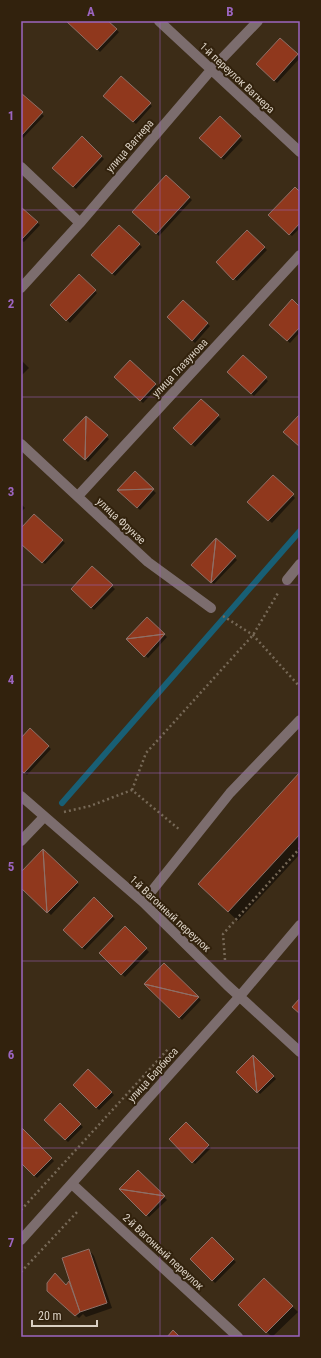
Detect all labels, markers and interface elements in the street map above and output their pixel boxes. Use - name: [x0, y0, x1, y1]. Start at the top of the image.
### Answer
- text: A: [87, 4, 95, 19]
- text: B: [226, 4, 234, 19]
- street label: 1-й переулок Вагнера: [197, 40, 277, 116]
- text: 1: [8, 108, 14, 123]
- street label: улица Вагнера: [103, 117, 157, 175]
- text: 2: [8, 296, 15, 311]
- street label: улица Глазунова: [149, 336, 211, 400]
- text: 3: [8, 484, 14, 499]
- street label: улица Фрунзе: [94, 495, 148, 547]
- text: 4: [8, 672, 15, 687]
- text: 5: [8, 859, 15, 874]
- street label: 1-й Вагонный переулок: [127, 873, 214, 955]
- street label: улица Барбюса: [125, 1045, 181, 1105]
- text: 6: [8, 1047, 15, 1062]
- street label: 2-й Вагонный переулок: [120, 1211, 207, 1293]
- text: 7: [8, 1235, 15, 1250]
- scale bar: [32, 1302, 97, 1328]
- text: 20 m: [38, 1309, 62, 1323]

